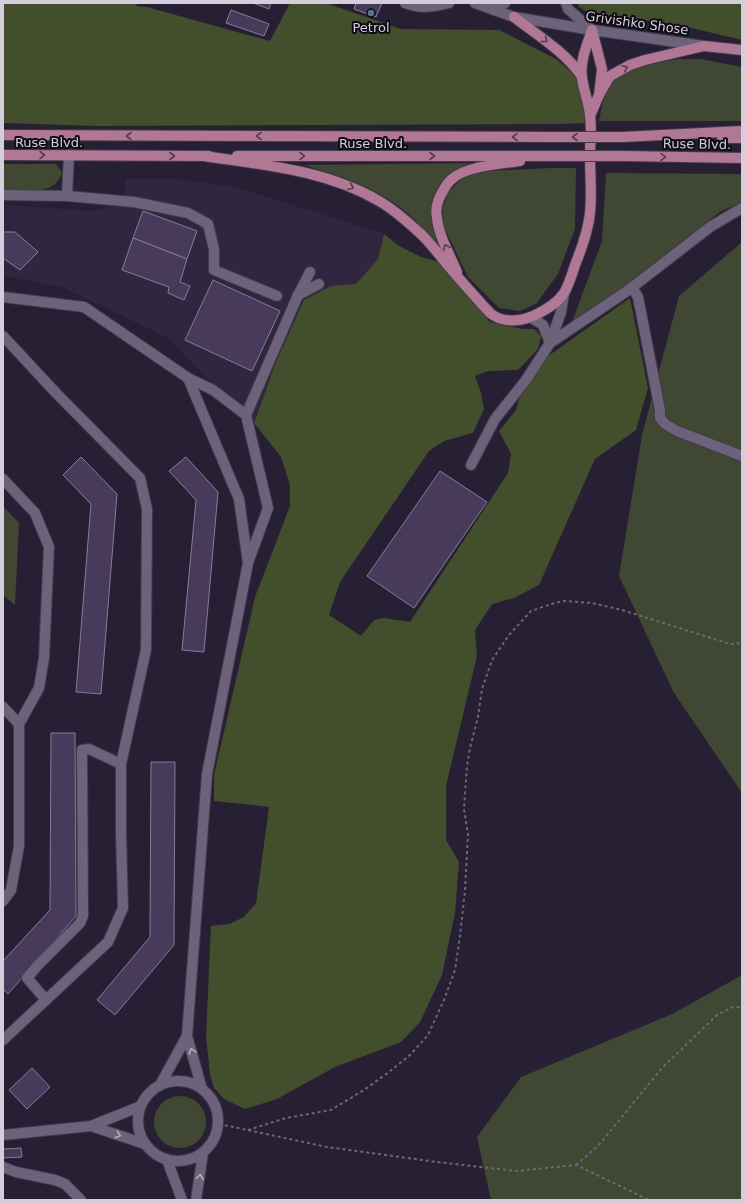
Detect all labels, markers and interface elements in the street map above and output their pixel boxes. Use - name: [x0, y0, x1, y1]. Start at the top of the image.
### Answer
- marker: Petrol: [366, 8, 376, 18]
- street label: Grivishko Shose: [585, 8, 689, 38]
- place label: Petrol: [352, 20, 390, 35]
- one-way arrow: [540, 36, 547, 43]
- one-way arrow: [621, 65, 628, 73]
- one-way arrow: [126, 132, 132, 140]
- one-way arrow: [256, 132, 262, 140]
- one-way arrow: [512, 133, 518, 141]
- one-way arrow: [572, 133, 578, 141]
- street label: Ruse Blvd.: [15, 135, 83, 150]
- street label: Ruse Blvd.: [339, 136, 407, 151]
- street label: Ruse Blvd.: [663, 136, 731, 152]
- one-way arrow: [39, 151, 45, 159]
- one-way arrow: [169, 152, 175, 160]
- one-way arrow: [299, 152, 305, 160]
- one-way arrow: [429, 152, 435, 160]
- one-way arrow: [660, 152, 666, 161]
- one-way arrow: [348, 183, 355, 191]
- one-way arrow: [443, 244, 451, 251]
- one-way arrow: [188, 1048, 197, 1055]
- one-way arrow: [114, 1131, 121, 1139]
- one-way arrow: [195, 1174, 204, 1180]

